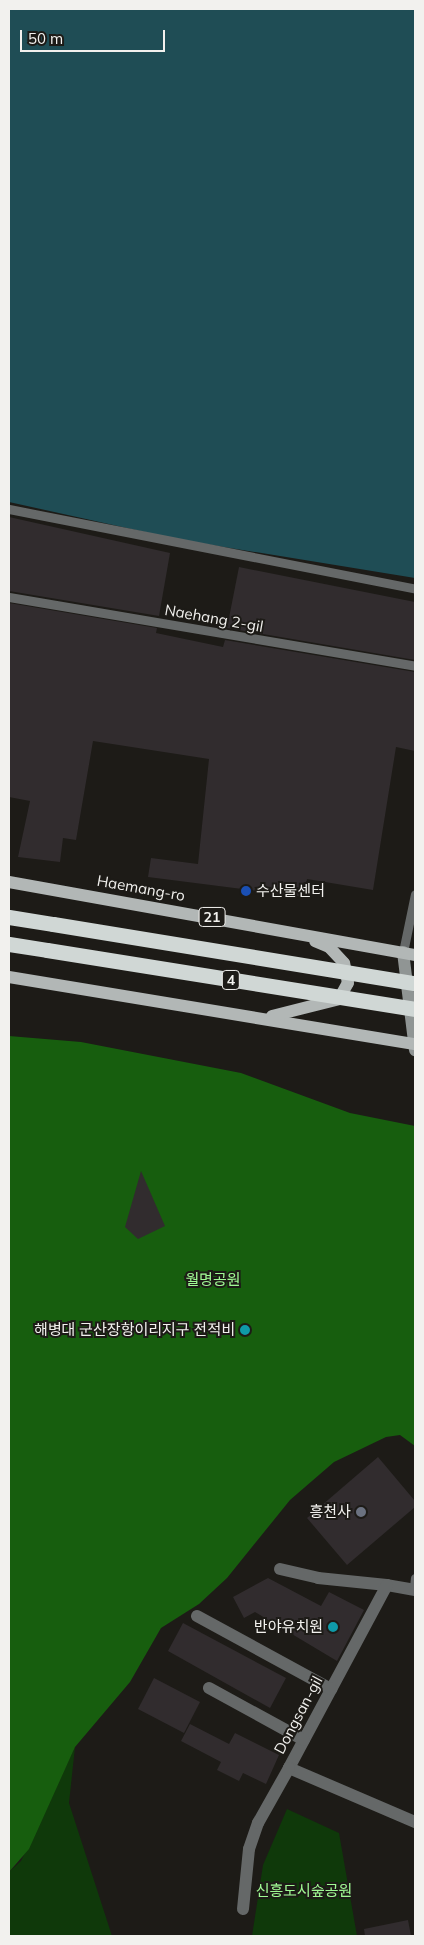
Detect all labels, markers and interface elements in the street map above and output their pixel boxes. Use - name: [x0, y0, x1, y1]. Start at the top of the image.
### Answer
- scale bar: [22, 20, 168, 52]
- text: 50 m: [28, 29, 63, 48]
- street label: Naehang 2-gil: [163, 600, 265, 636]
- street label: Haemang-ro: [96, 871, 186, 905]
- place label: 수산물센터: [256, 882, 325, 900]
- marker: 수산물센터: [240, 885, 252, 897]
- road number: 21: [198, 906, 226, 929]
- road number: 4: [221, 968, 241, 992]
- park label: 월명공원: [185, 1271, 241, 1289]
- place label: 해병대 군산장항이리지구 전적비: [34, 1321, 235, 1339]
- marker: 해병대 군산장항이리지구 전적비: [239, 1324, 251, 1336]
- place label: 흥천사: [310, 1503, 351, 1521]
- marker: 흥천사: [355, 1506, 367, 1518]
- place label: 반야유치원: [254, 1618, 323, 1636]
- marker: 반야유치원: [327, 1621, 339, 1633]
- street label: Dongsan-gil: [270, 1673, 326, 1757]
- park label: 신흥도시숲공원: [256, 1882, 352, 1900]

